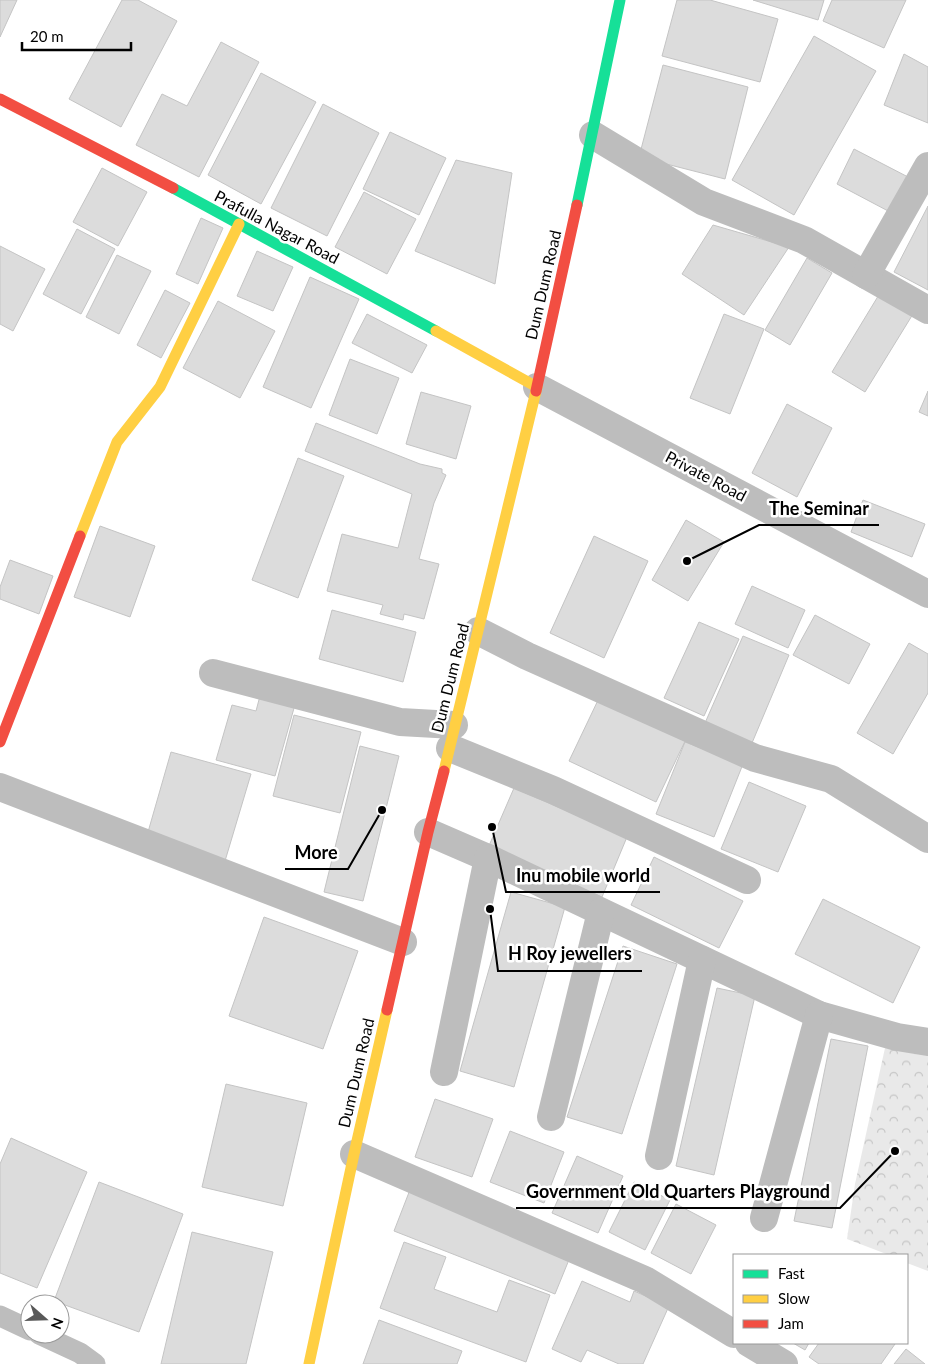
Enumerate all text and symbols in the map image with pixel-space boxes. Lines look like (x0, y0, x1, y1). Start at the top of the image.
scale bar (22, 20, 131, 52)
text: 20 m (30, 27, 64, 45)
street label: Prafulla Nagar Road (212, 186, 343, 267)
street label: Dum Dum Road (521, 228, 564, 342)
street label: Private Road (663, 446, 750, 505)
callout: The Seminar (759, 492, 879, 525)
text: The Seminar (769, 497, 869, 519)
street label: Dum Dum Road (427, 621, 472, 734)
callout: More (285, 836, 348, 869)
text: More (294, 841, 338, 863)
callout: Inu mobile world (506, 859, 660, 892)
text: Inu mobile world (516, 864, 650, 886)
callout: H Roy jewellers (498, 938, 642, 971)
text: H Roy jewellers (508, 942, 632, 964)
street label: Dum Dum Road (334, 1016, 377, 1130)
callout: Government Old Quarters Playground (516, 1175, 840, 1208)
text: Government Old Quarters Playground (526, 1180, 830, 1202)
legend (733, 1254, 908, 1344)
text: Fast (778, 1264, 805, 1282)
text: Slow (778, 1289, 810, 1307)
north arrow (20, 1294, 70, 1344)
text: Jam (778, 1314, 804, 1332)
text: N (48, 1316, 68, 1332)

